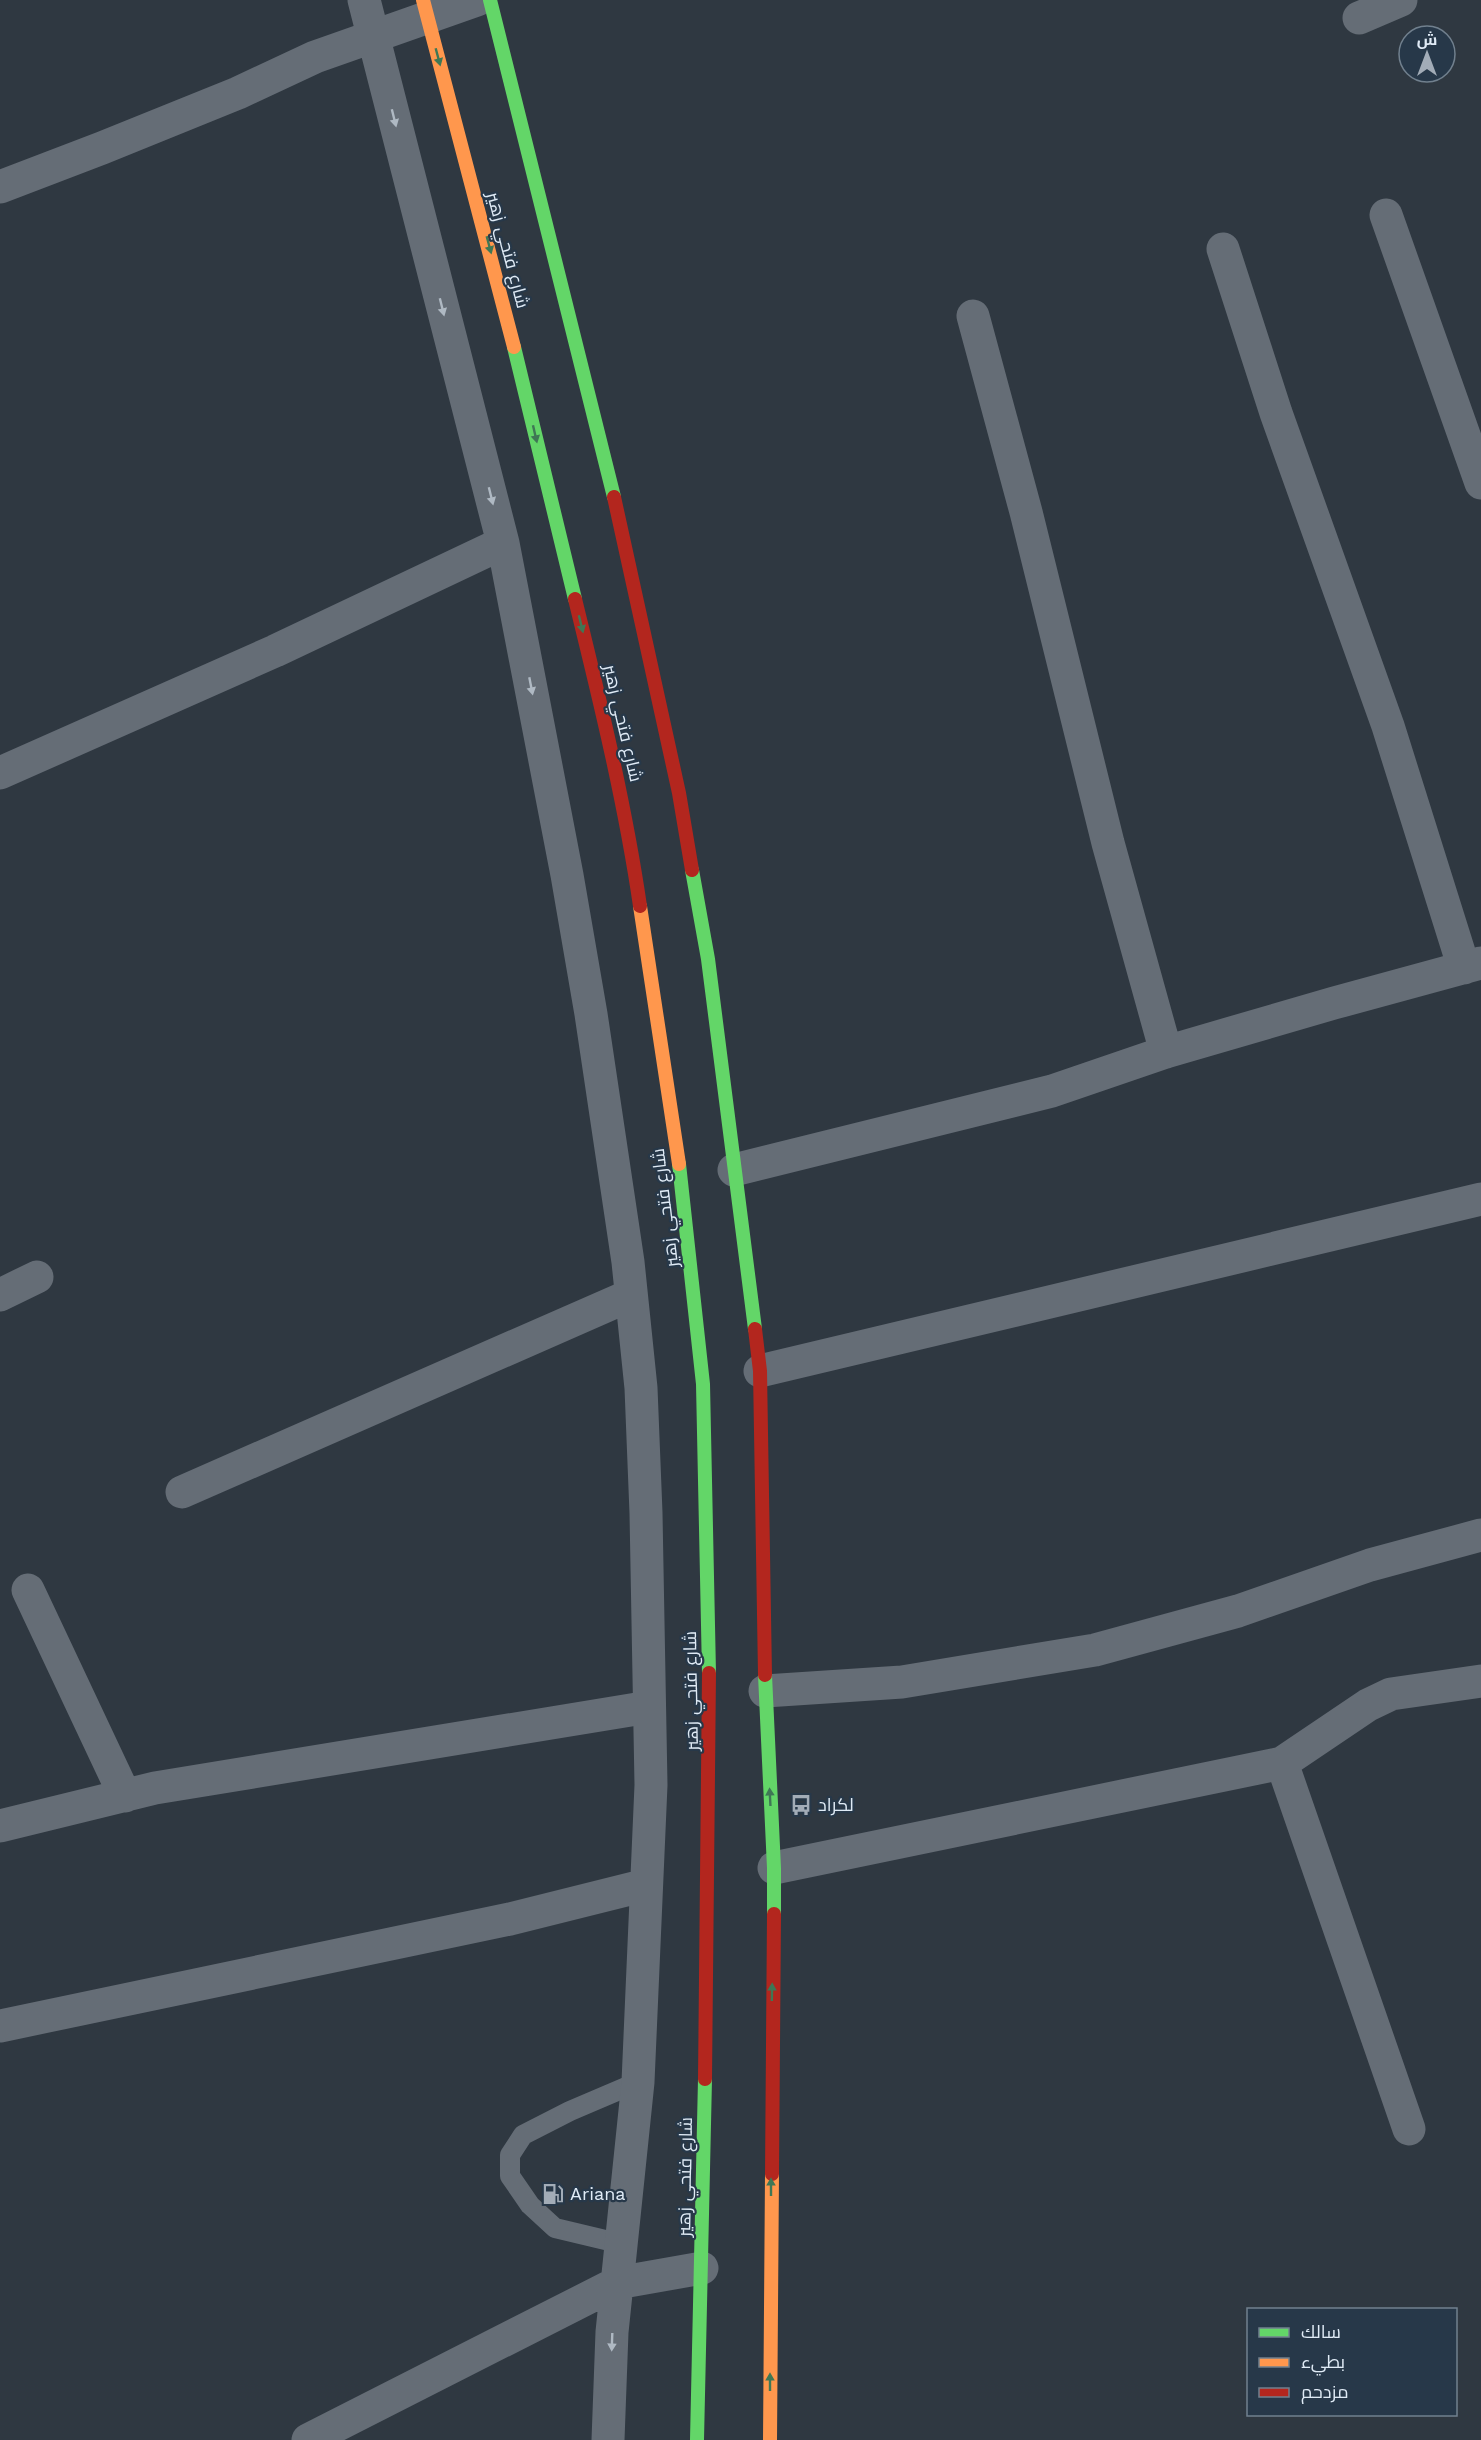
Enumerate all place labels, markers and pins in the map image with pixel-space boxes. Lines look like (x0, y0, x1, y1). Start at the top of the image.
bus stop icon: لكراد (789, 1793, 813, 1817)
place label: لكراد (818, 1794, 854, 1816)
fuel station icon: Ariana (541, 2182, 565, 2206)
place label: Ariana (570, 2183, 626, 2204)

